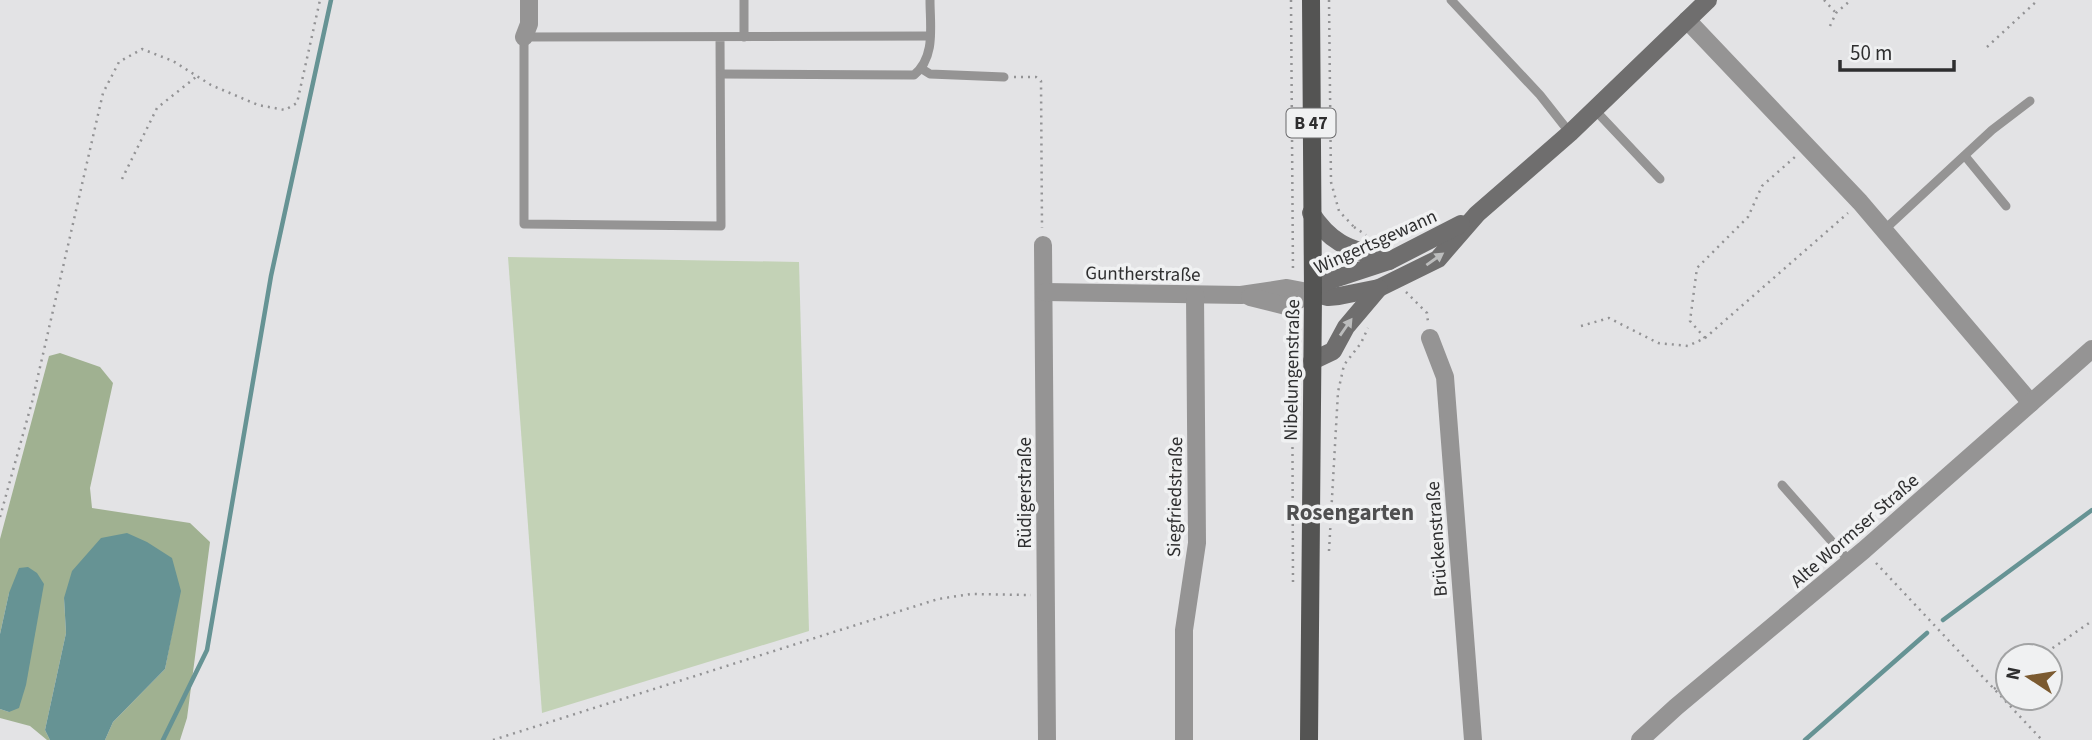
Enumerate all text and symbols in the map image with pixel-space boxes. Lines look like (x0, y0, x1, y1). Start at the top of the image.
scale bar (1840, 28, 1954, 72)
text: 50 m (1850, 38, 1892, 68)
road number: B 47 (1286, 109, 1336, 138)
street label: Wingertsgewann (1310, 203, 1441, 282)
one-way arrow (1425, 252, 1444, 266)
street label: Guntherstraße (1085, 260, 1201, 289)
street label: Nibelungenstraße (1278, 299, 1307, 441)
one-way arrow (1339, 318, 1353, 336)
street label: Rüdigerstraße (1012, 437, 1039, 549)
street label: Siegfriedstraße (1161, 437, 1190, 558)
street label: Alte Wormser Straße (1785, 468, 1925, 594)
street label: Brückenstraße (1420, 480, 1455, 598)
district label: Rosengarten (1286, 496, 1414, 529)
north arrow (1994, 642, 2064, 712)
text: N (1999, 665, 2028, 683)

